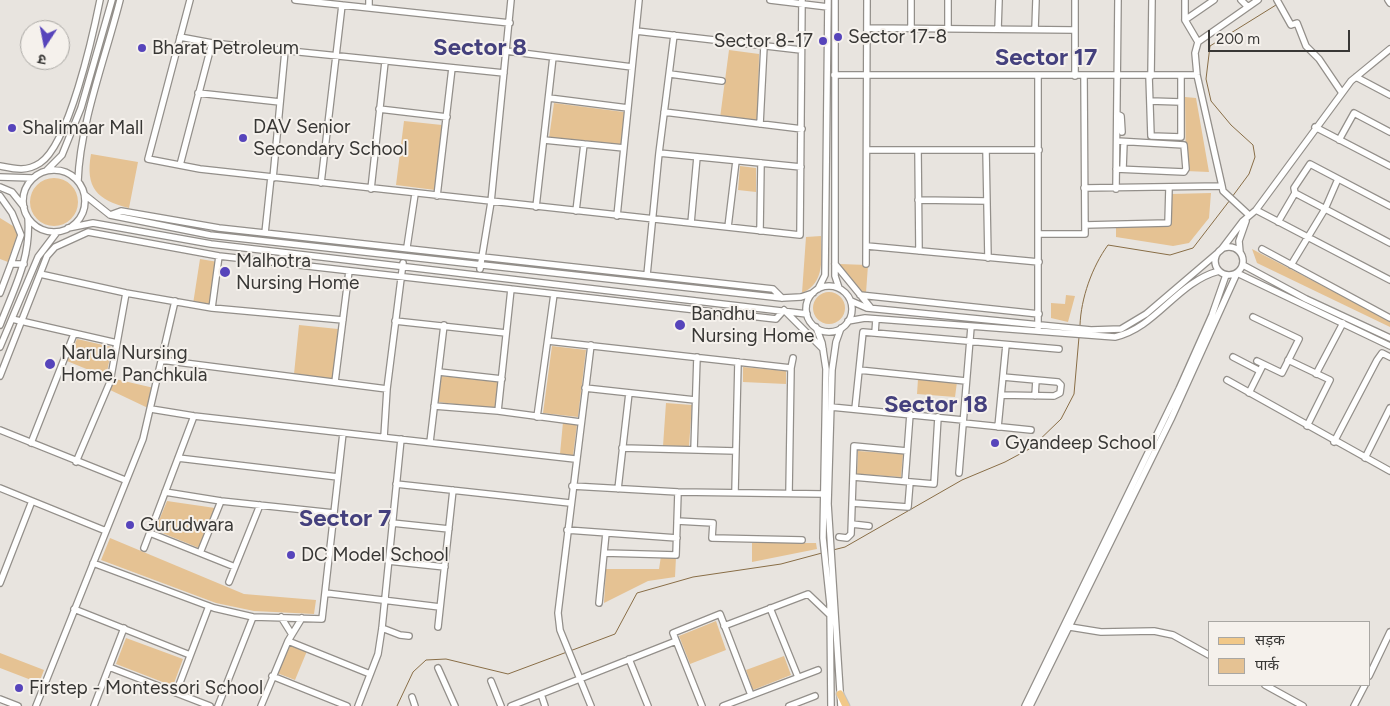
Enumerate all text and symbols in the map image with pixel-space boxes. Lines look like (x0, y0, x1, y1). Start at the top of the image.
north arrow (20, 20, 70, 70)
scale bar (1210, 20, 1352, 52)
place label: Sector 17-8 (848, 26, 947, 48)
place label: Sector 8-17 (714, 30, 813, 52)
text: 200 m (1216, 30, 1260, 48)
marker: Sector 17-8 (832, 31, 844, 43)
district label: Sector 8 (433, 34, 527, 62)
marker: Sector 8-17 (817, 35, 829, 47)
place label: Bharat Petroleum (152, 37, 299, 59)
marker: Bharat Petroleum (136, 42, 148, 54)
district label: Sector 17 (995, 44, 1097, 72)
text: उ (37, 50, 48, 68)
place label: DAV Senior Secondary School (253, 116, 408, 160)
place label: Shalimaar Mall (22, 117, 143, 139)
marker: Shalimaar Mall (6, 122, 18, 134)
marker: DAV Senior Secondary School (237, 132, 249, 144)
place label: Malhotra Nursing Home (236, 250, 359, 294)
marker: Malhotra Nursing Home (218, 265, 232, 279)
place label: Bandhu Nursing Home (691, 303, 814, 347)
marker: Bandhu Nursing Home (673, 318, 687, 332)
place label: Narula Nursing Home, Panchkula (61, 342, 207, 386)
marker: Narula Nursing Home, Panchkula (43, 357, 57, 371)
district label: Sector 18 (884, 391, 988, 419)
place label: Gyandeep School (1005, 432, 1156, 454)
marker: Gyandeep School (989, 437, 1001, 449)
district label: Sector 7 (299, 505, 391, 533)
place label: Gurudwara (140, 514, 234, 536)
marker: Gurudwara (124, 519, 136, 531)
place label: DC Model School (301, 544, 449, 566)
marker: DC Model School (285, 549, 297, 561)
legend (1208, 621, 1370, 686)
text: सड़क (1255, 631, 1285, 649)
text: पार्क (1255, 656, 1279, 674)
place label: Firstep - Montessori School (29, 677, 263, 699)
marker: Firstep - Montessori School (13, 682, 25, 694)

